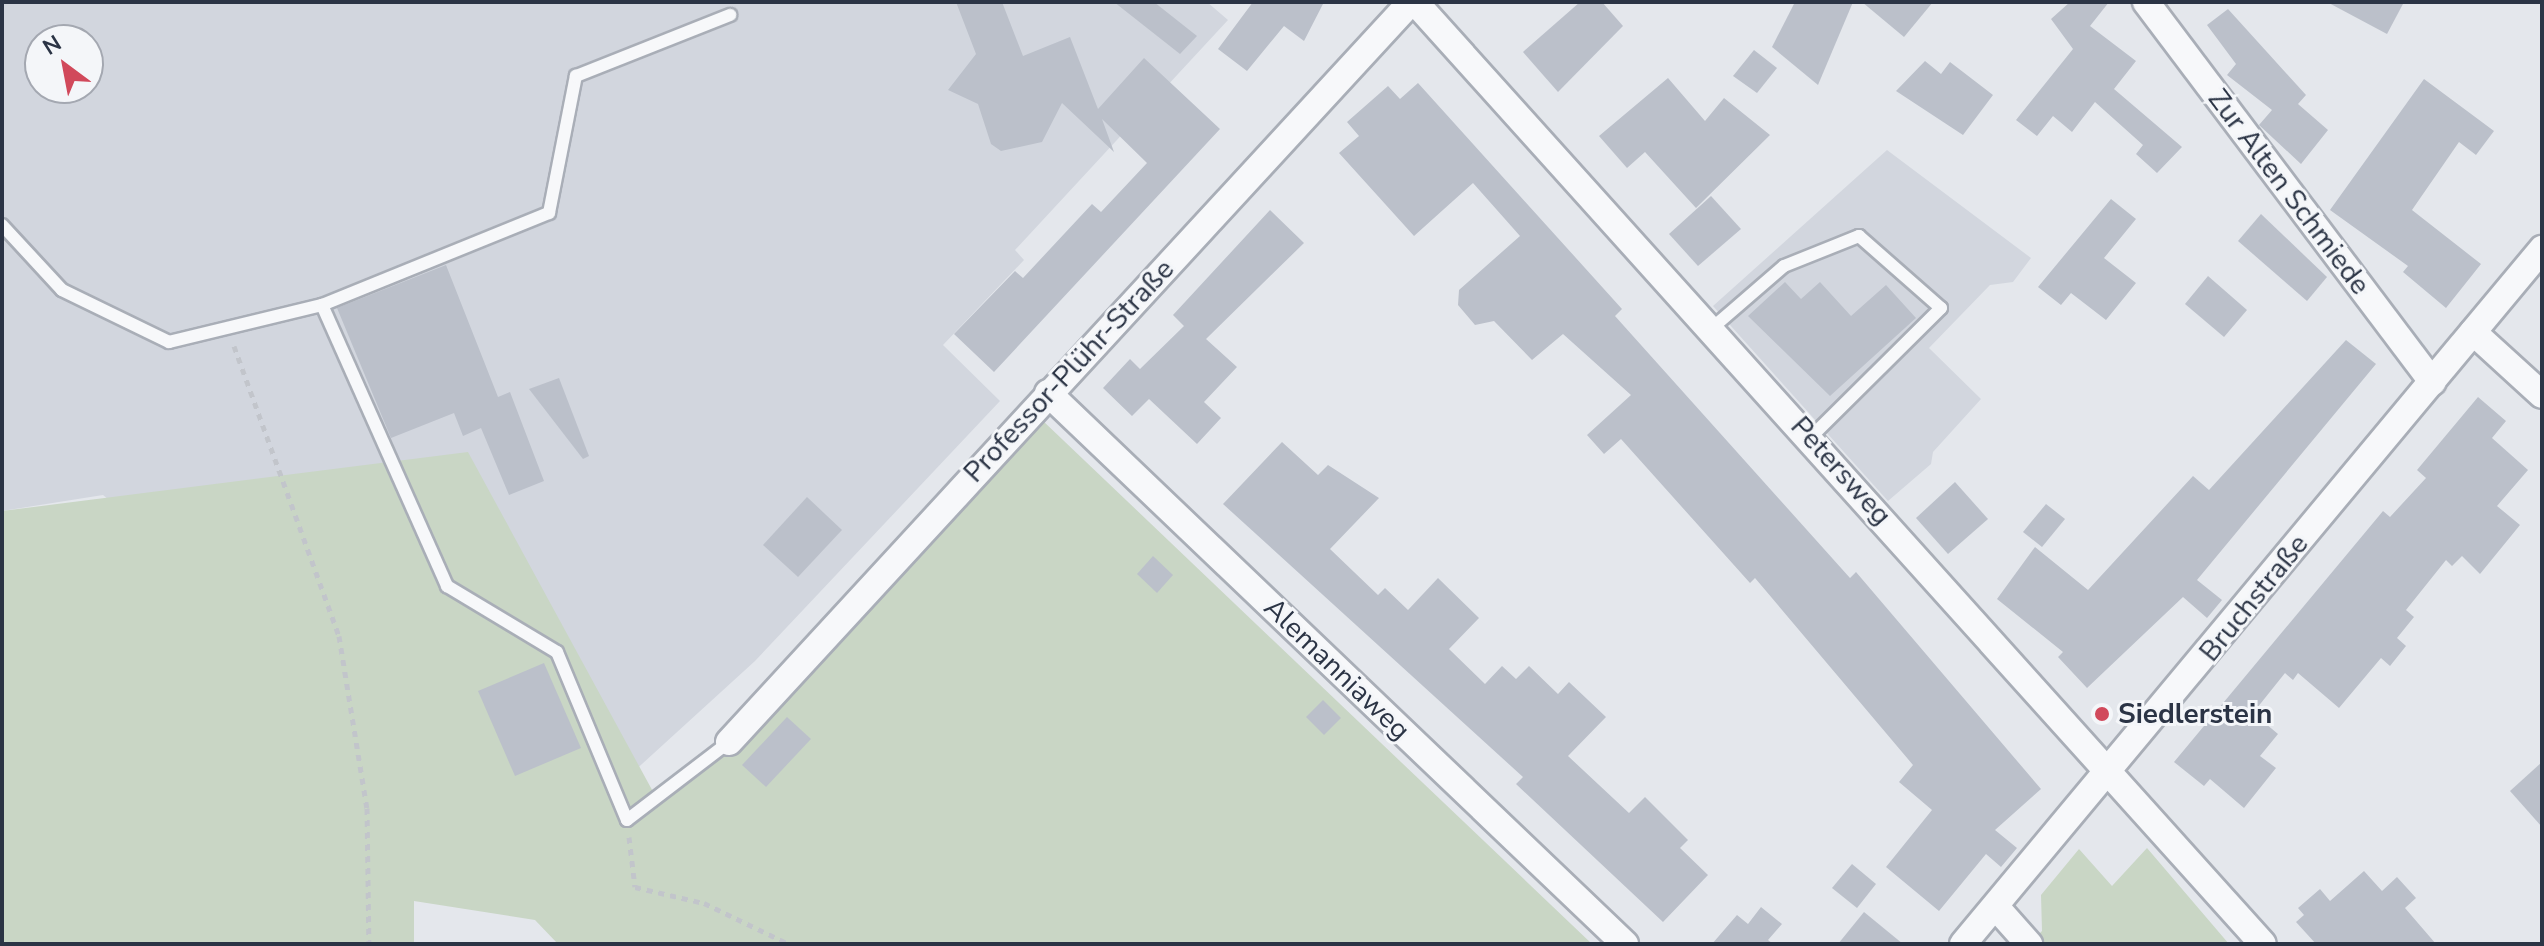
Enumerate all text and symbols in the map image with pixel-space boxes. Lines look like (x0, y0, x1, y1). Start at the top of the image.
north arrow (24, 24, 104, 104)
text: N (37, 28, 67, 62)
street label: Zur Alten Schmiede (2201, 83, 2377, 301)
street label: Professor-Plühr-Straße (957, 253, 1181, 489)
street label: Petersweg (1784, 410, 1898, 532)
street label: Bruchstraße (2193, 528, 2315, 668)
street label: Alemanniaweg (1257, 591, 1417, 747)
place label: Siedlerstein (2118, 697, 2272, 731)
marker: Siedlerstein (2093, 705, 2111, 723)

